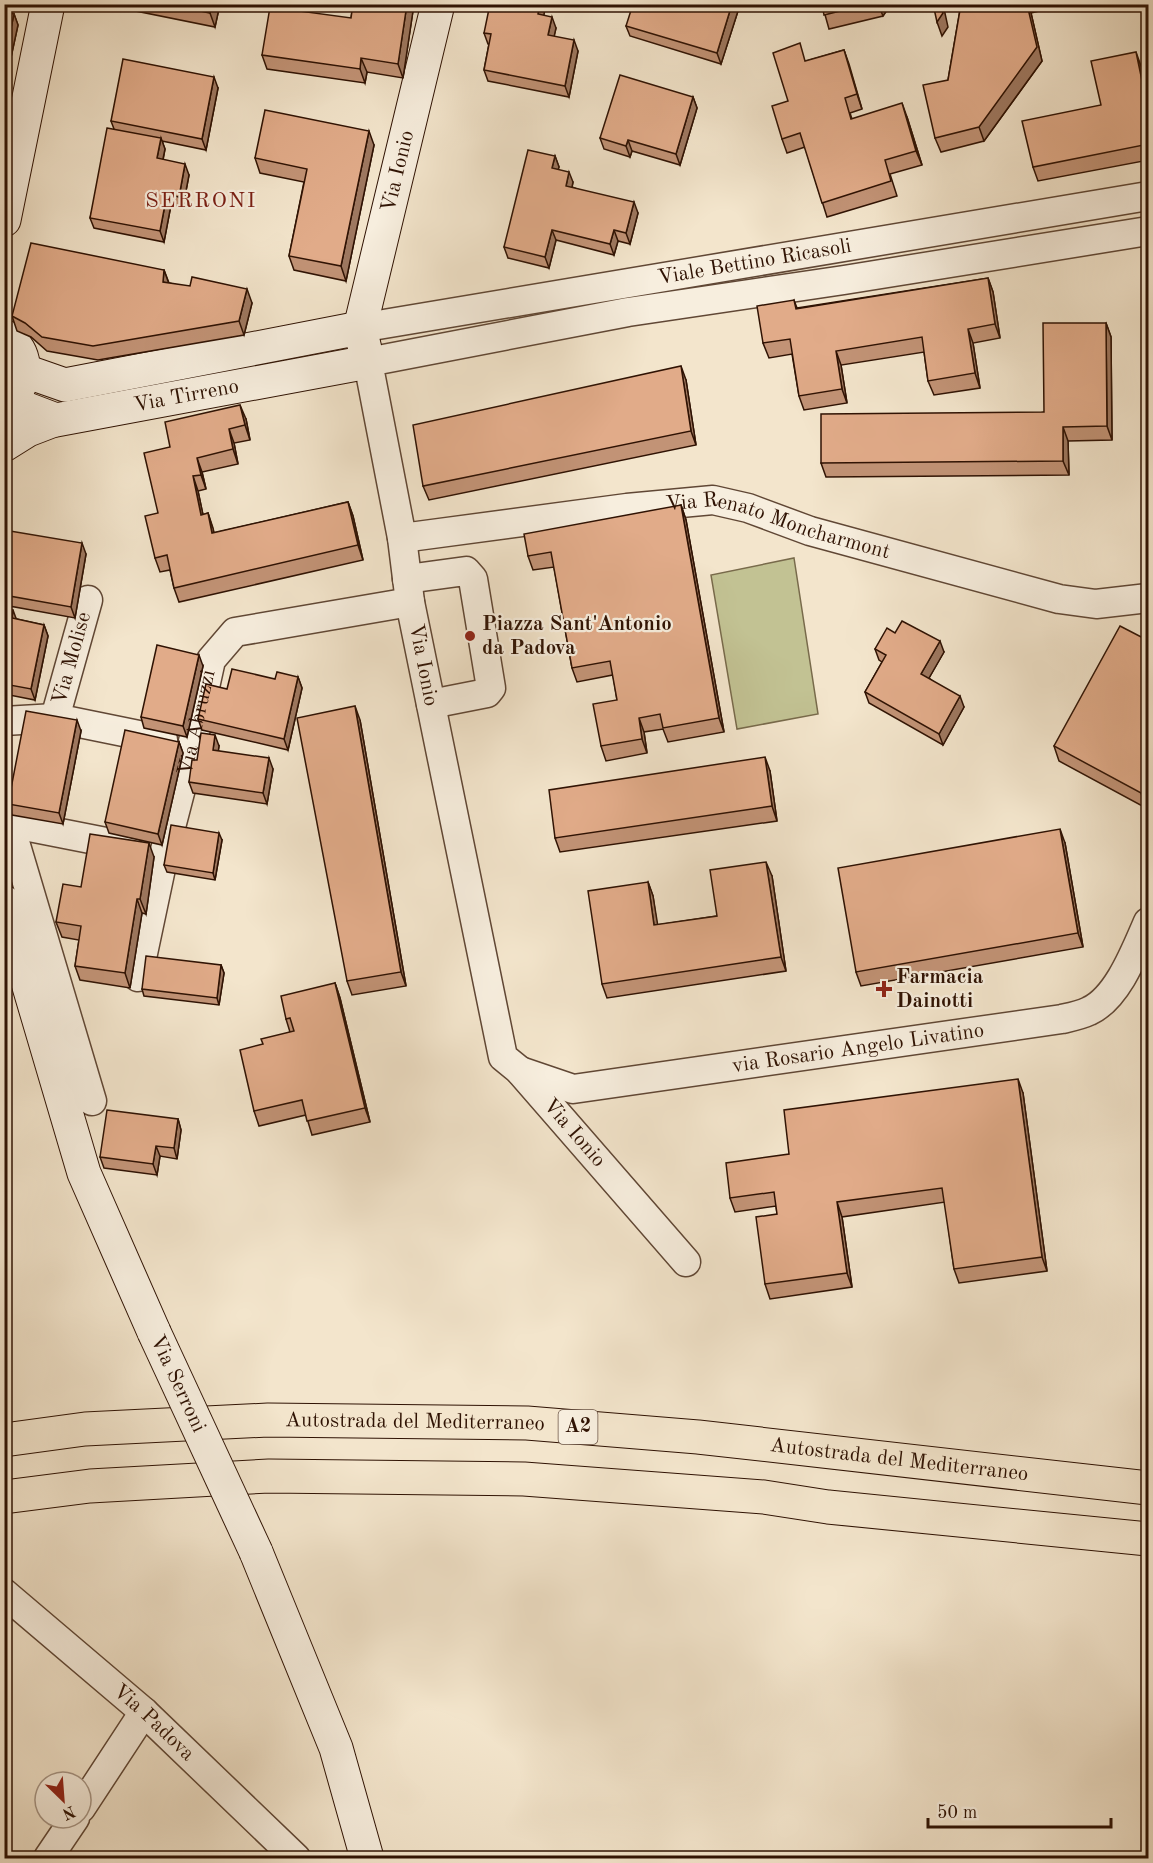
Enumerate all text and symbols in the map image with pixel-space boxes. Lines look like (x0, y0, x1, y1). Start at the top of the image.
street label: Via Ionio (378, 128, 418, 214)
district label: SERRONI (145, 190, 257, 212)
street label: Viale Bettino Ricasoli (656, 235, 853, 288)
street label: Via Tirreno (132, 376, 241, 416)
street label: Via Renato Moncharmont (665, 489, 893, 563)
street label: Via Molise (49, 610, 95, 707)
place label: Piazza Sant'Antonio da Padova (482, 614, 672, 659)
street label: Via Ionio (405, 622, 441, 708)
marker: Piazza Sant'Antonio da Padova (463, 629, 477, 643)
street label: Via Abruzzi (174, 668, 219, 778)
place label: Farmacia Dainotti (896, 967, 984, 1012)
marker: Farmacia Dainotti (877, 982, 891, 996)
street label: via Rosario Angelo Livatino (731, 1020, 986, 1077)
street label: Via Ionio (539, 1095, 609, 1171)
street label: Via Serroni (146, 1332, 210, 1436)
street label: Autostrada del Mediterraneo (285, 1410, 546, 1435)
road number: A2 (558, 1410, 598, 1444)
street label: Autostrada del Mediterraneo (769, 1435, 1030, 1485)
street label: Via Padova (109, 1680, 198, 1765)
north arrow (33, 1770, 93, 1830)
scale bar (928, 1791, 1111, 1829)
text: N (59, 1802, 77, 1822)
text: 50 m (937, 1804, 977, 1822)

